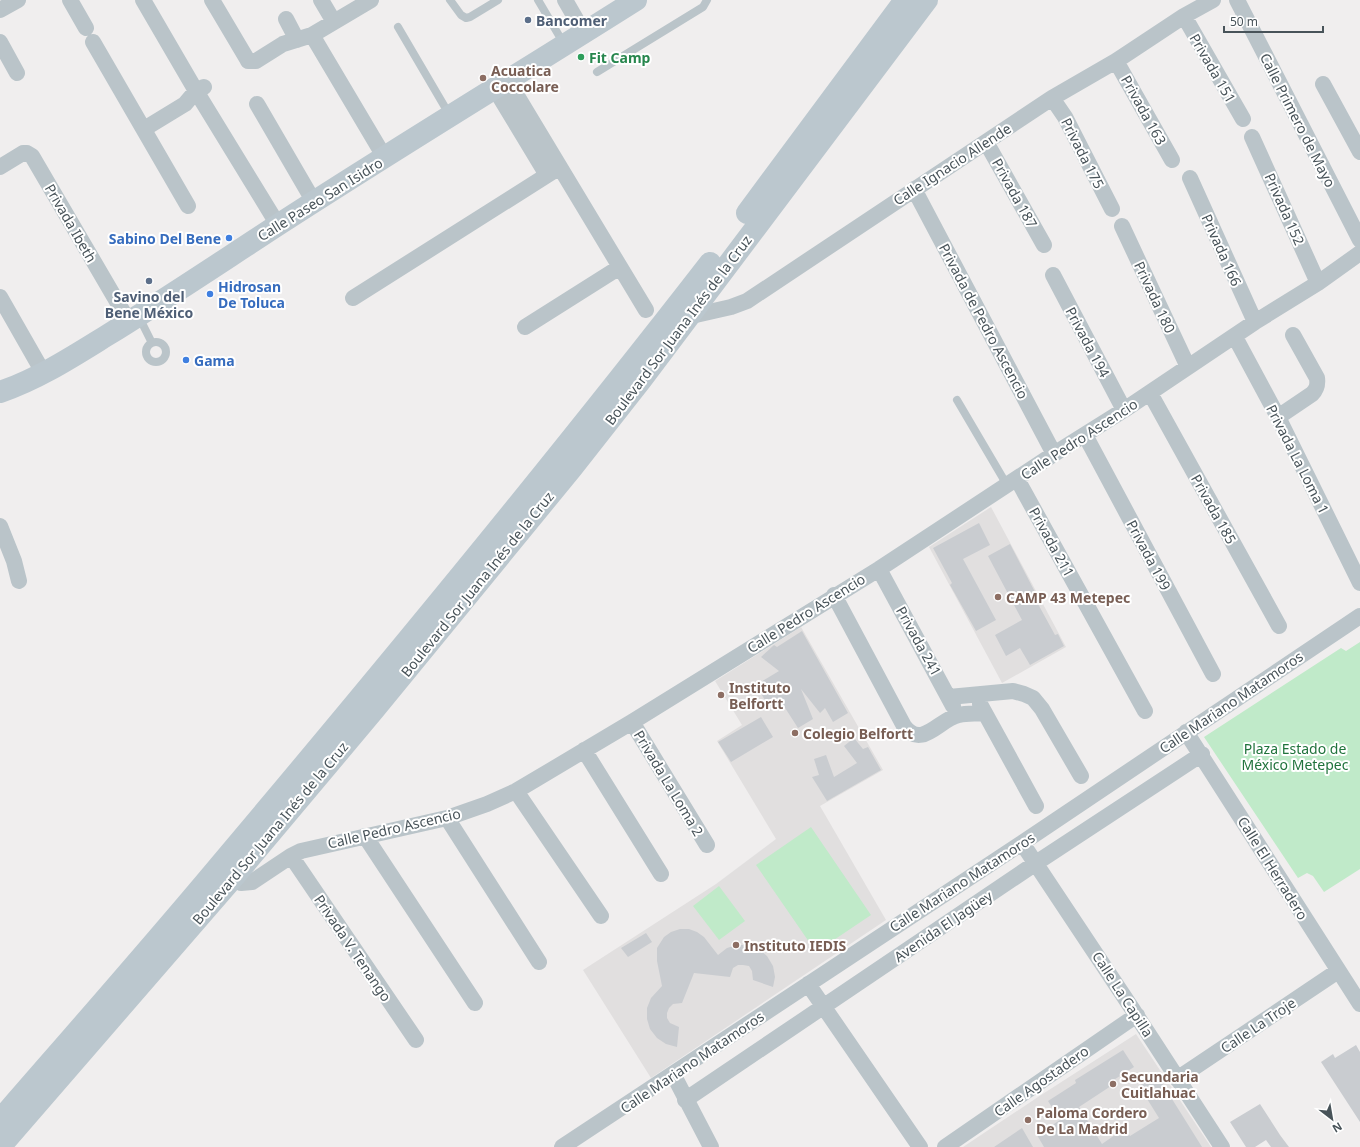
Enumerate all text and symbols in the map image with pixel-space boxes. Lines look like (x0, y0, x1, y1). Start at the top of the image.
scale bar (1224, 8, 1323, 34)
place label: Bancomer (536, 11, 608, 30)
text: 50 m (1230, 13, 1258, 30)
marker: Bancomer (523, 15, 533, 25)
street label: Privada 151 (1186, 30, 1240, 106)
place label: Fit Camp (589, 48, 651, 67)
street label: Calle Primero de Mayo (1256, 50, 1340, 190)
marker: Fit Camp (576, 52, 586, 62)
place label: Acuatica Coccolare (491, 61, 559, 96)
street label: Privada 163 (1117, 72, 1171, 148)
marker: Acuatica Coccolare (478, 73, 488, 83)
street label: Privada 175 (1057, 114, 1109, 192)
street label: Calle Ignacio Allende (889, 119, 1015, 209)
street label: Calle Paseo San Isidro (254, 153, 386, 245)
street label: Privada 187 (988, 155, 1042, 231)
street label: Privada 152 (1261, 170, 1309, 248)
street label: Privada Ibeth (41, 180, 101, 266)
street label: Privada 166 (1198, 211, 1246, 289)
place label: Sabino Del Bene (109, 229, 221, 248)
street label: Boulevard Sor Juana Inés de la Cruz (600, 231, 756, 429)
marker: Sabino Del Bene (224, 233, 234, 243)
street label: Privada de Pedro Ascencio (935, 240, 1033, 402)
street label: Privada 180 (1130, 258, 1180, 336)
marker: Savino del Bene México (144, 276, 154, 286)
place label: Hidrosan De Toluca (218, 277, 285, 312)
place label: Savino del Bene México (105, 287, 193, 322)
marker: Hidrosan De Toluca (205, 289, 215, 299)
street label: Privada 194 (1062, 304, 1114, 380)
place label: Gama (194, 351, 235, 370)
marker: Gama (181, 355, 191, 365)
street label: Calle Pedro Ascencio (1017, 394, 1141, 484)
street label: Privada La Loma 1 (1262, 401, 1334, 517)
street label: Privada 185 (1187, 471, 1241, 547)
street label: Boulevard Sor Juana Inés de la Cruz (396, 487, 558, 681)
street label: Privada 211 (1025, 504, 1079, 580)
street label: Privada 199 (1123, 517, 1175, 593)
street label: Calle Pedro Ascencio (743, 569, 869, 657)
place label: CAMP 43 Metepec (1006, 588, 1130, 607)
marker: CAMP 43 Metepec (993, 592, 1003, 602)
street label: Privada 241 (892, 603, 946, 679)
street label: Calle Mariano Matamoros (1155, 647, 1307, 757)
place label: Instituto Belfortt (729, 678, 791, 713)
marker: Instituto Belfortt (716, 690, 726, 700)
place label: Colegio Belfortt (803, 724, 913, 743)
street label: Privada La Loma 2 (630, 727, 708, 839)
marker: Colegio Belfortt (790, 728, 800, 738)
street label: Boulevard Sor Juana Inés de la Cruz (188, 737, 352, 928)
park label: Plaza Estado de México Metepec (1242, 739, 1349, 774)
street label: Calle Pedro Ascencio (326, 803, 462, 853)
street label: Calle El Herradero (1234, 813, 1312, 923)
street label: Calle Mariano Matamoros (886, 828, 1039, 936)
street label: Avenida El Jagüey (890, 885, 997, 966)
street label: Privada V. Tenango (310, 891, 396, 1005)
place label: Instituto IEDIS (744, 936, 846, 955)
marker: Instituto IEDIS (731, 940, 741, 950)
street label: Calle La Capilla (1088, 948, 1158, 1040)
street label: Calle La Troje (1217, 993, 1299, 1057)
street label: Calle Mariano Matamoros (616, 1007, 768, 1117)
street label: Calle Agostadero (990, 1041, 1092, 1121)
place label: Secundaria Cuitlahuac (1121, 1067, 1199, 1102)
marker: Secundaria Cuitlahuac (1108, 1079, 1118, 1089)
north arrow (1312, 1099, 1352, 1139)
place label: Paloma Cordero De La Madrid (1036, 1103, 1148, 1138)
marker: Paloma Cordero De La Madrid (1023, 1115, 1033, 1125)
text: N (1330, 1119, 1345, 1137)

